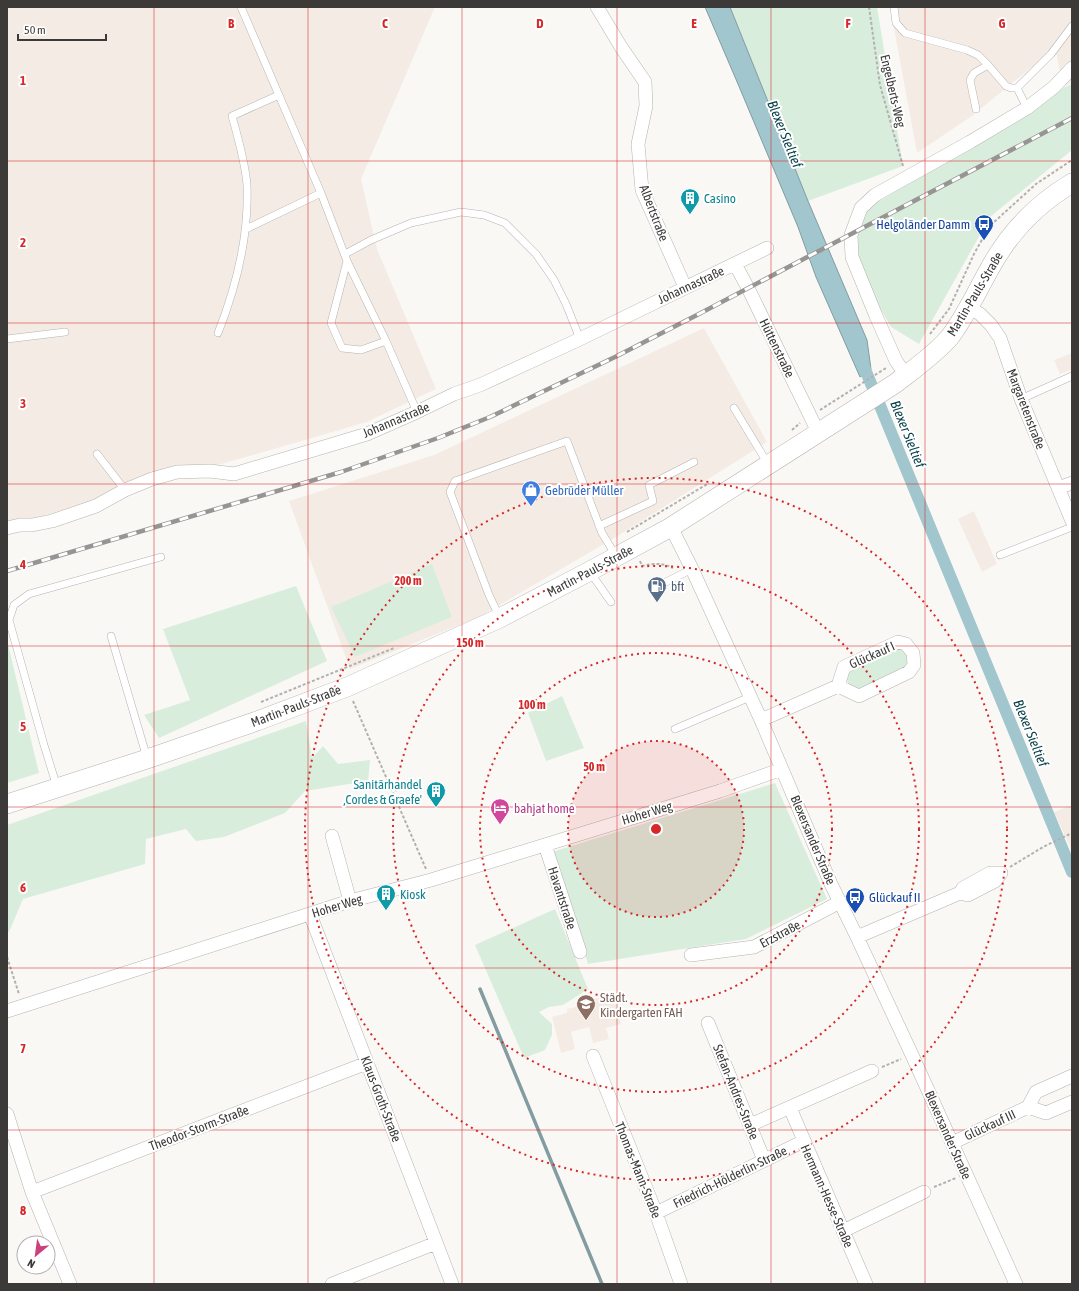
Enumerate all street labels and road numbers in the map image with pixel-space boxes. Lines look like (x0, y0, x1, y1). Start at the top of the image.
street label: Engelberts-Weg (877, 53, 909, 129)
street label: Albertstraße (636, 183, 672, 243)
street label: Martin-Pauls-Straße (944, 249, 1006, 339)
street label: Johannastraße (656, 263, 727, 307)
street label: Hüttenstraße (756, 316, 798, 380)
street label: Margaretenstraße (1004, 367, 1048, 451)
street label: Johannastraße (360, 399, 432, 441)
street label: Martin-Pauls-Straße (544, 542, 636, 600)
street label: Glückauf I (847, 638, 897, 672)
street label: Martin-Pauls-Straße (249, 682, 343, 730)
street label: Blexersander Straße (787, 793, 839, 887)
street label: Hoher Weg (620, 798, 674, 828)
street label: Havantstraße (545, 865, 579, 931)
street label: Hoher Weg (310, 891, 364, 921)
street label: Erzstraße (757, 917, 803, 951)
street label: Stefan-Andres-Straße (710, 1042, 762, 1142)
street label: Klaus-Groth-Straße (358, 1054, 404, 1144)
street label: Blexersander Straße (922, 1088, 974, 1182)
street label: Theodor-Storm-Straße (147, 1102, 251, 1154)
street label: Glückauf III (962, 1107, 1018, 1143)
street label: Thomas-Mann-Straße (612, 1120, 664, 1220)
street label: Hermann-Hesse-Straße (798, 1142, 856, 1250)
street label: Friedrich-Hölderlin-Straße (671, 1143, 789, 1211)

